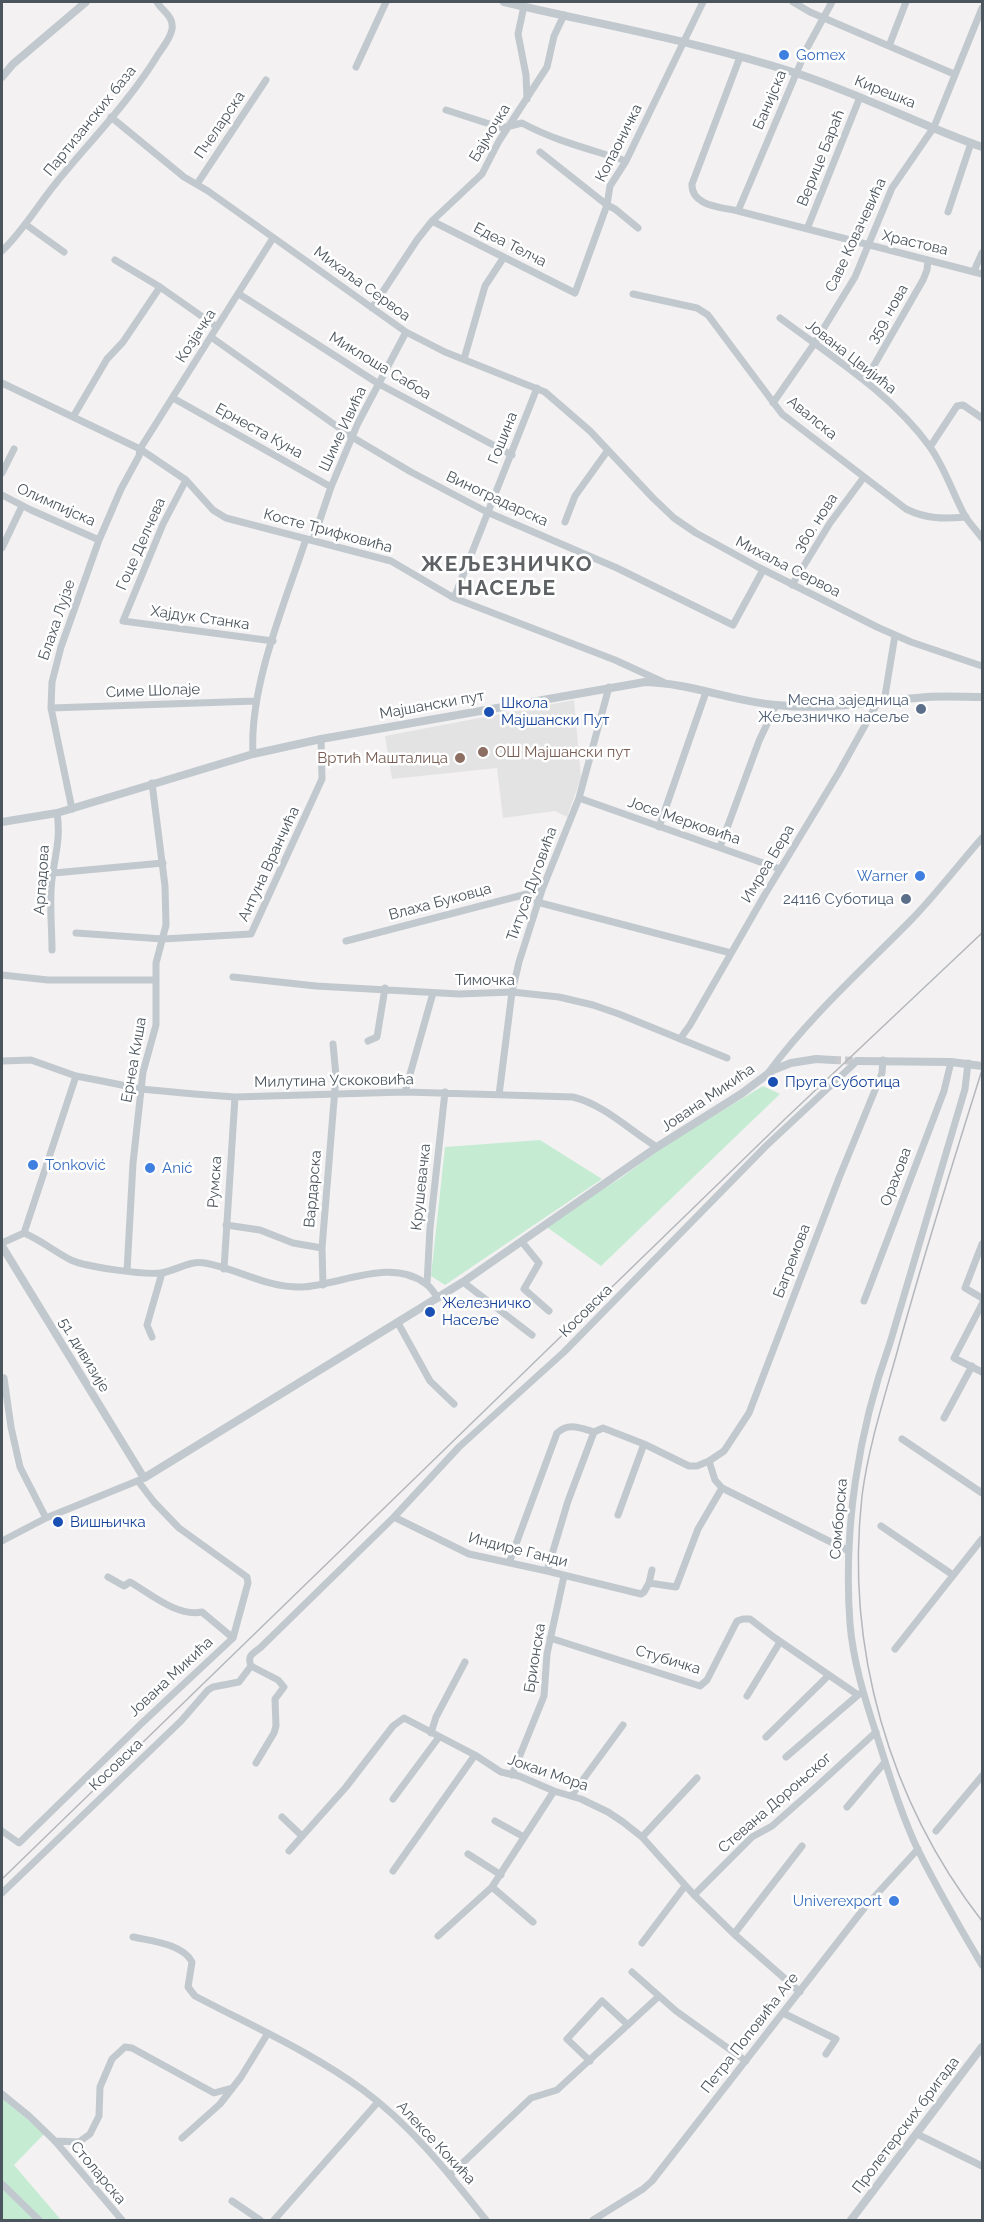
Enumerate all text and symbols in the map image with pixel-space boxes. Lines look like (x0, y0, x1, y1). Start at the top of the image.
place label: Gomex (796, 46, 846, 64)
marker: Gomex (777, 48, 791, 62)
street label: Партизанских база (40, 62, 140, 180)
street label: Банијска (749, 67, 791, 133)
street label: Кирешка (852, 72, 918, 112)
street label: Пчеларска (191, 88, 249, 162)
street label: Бајмочка (466, 101, 514, 165)
street label: Копаоничка (592, 101, 646, 185)
street label: Верице Бараћ (793, 107, 849, 209)
street label: Саве Ковачевића (822, 175, 890, 295)
street label: Едеа Телча (471, 219, 549, 271)
street label: Храстова (880, 227, 950, 259)
street label: Михаља Сервоа (310, 243, 414, 325)
street label: 359. нова (864, 281, 912, 347)
street label: Козјачка (172, 306, 220, 366)
street label: Јована Цвијића (802, 316, 900, 398)
street label: Миклоша Сабоа (326, 328, 434, 404)
street label: Шиме Ивића (315, 384, 371, 474)
street label: Авалска (783, 392, 841, 444)
street label: Ернеста Куна (212, 400, 306, 462)
street label: Гошина (484, 409, 522, 467)
street label: Виноградарска (443, 468, 551, 530)
street label: Олимпијска (14, 480, 98, 530)
street label: 360. нова (790, 490, 842, 556)
street label: Гоце Делчева (113, 495, 169, 593)
street label: Косте Трифковића (262, 505, 394, 557)
street label: Михаља Сервоа (733, 533, 843, 601)
district label: ЖЕЉЕЗНИЧКО НАСЕЉЕ (421, 552, 593, 602)
street label: Блаха Лујзе (35, 577, 79, 663)
street label: Хајдук Станка (149, 602, 251, 634)
street label: Симе Шолаје (106, 680, 200, 702)
street label: Мајшански пут (378, 687, 486, 723)
place label: Месна заједница Жељезничко насеље (758, 691, 909, 726)
place label: Школа Мајшански Пут (501, 694, 609, 729)
marker: Месна заједница Жељезничко насеље (914, 702, 928, 716)
marker: Школа Мајшански Пут (482, 705, 496, 719)
place label: ОШ Мајшански пут (495, 743, 630, 761)
marker: ОШ Мајшански пут (476, 745, 490, 759)
place label: Вртић Машталица (317, 749, 448, 767)
marker: Вртић Машталица (453, 751, 467, 765)
street label: Јосе Мерковића (625, 793, 743, 849)
street label: Антуна Вранчића (234, 804, 304, 924)
street label: Имреа Бера (738, 822, 798, 906)
street label: Титуса Дуговића (503, 824, 561, 944)
street label: Арпадова (31, 844, 53, 916)
place label: Warner (857, 867, 908, 885)
marker: Warner (913, 869, 927, 883)
street label: Влаха Буковца (387, 880, 493, 924)
place label: 24116 Суботица (783, 890, 894, 908)
marker: 24116 Суботица (899, 892, 913, 906)
street label: Тимочка (455, 971, 515, 989)
street label: Ернеа Киша (118, 1016, 150, 1104)
street label: Јована Микића (658, 1060, 758, 1136)
street label: Милутина Ускоковића (254, 1071, 414, 1091)
place label: Пруга Суботица (785, 1073, 900, 1091)
marker: Пруга Суботица (766, 1075, 780, 1089)
street label: Крушевачка (407, 1143, 435, 1231)
street label: Орахова (877, 1145, 915, 1209)
street label: Вардарска (301, 1149, 325, 1229)
street label: Румска (204, 1155, 226, 1209)
place label: Tonković (45, 1156, 106, 1174)
marker: Tonković (26, 1158, 40, 1172)
place label: Anić (162, 1159, 192, 1177)
marker: Anić (143, 1161, 157, 1175)
street label: Багремова (770, 1221, 814, 1301)
street label: Косовска (556, 1281, 616, 1341)
place label: Железничко Насеље (442, 1294, 531, 1329)
marker: Железничко Насеље (423, 1305, 437, 1319)
street label: 51. дивизије (55, 1314, 113, 1396)
street label: Сомборска (826, 1478, 852, 1560)
place label: Вишњичка (70, 1513, 146, 1531)
marker: Вишњичка (51, 1515, 65, 1529)
street label: Индире Ганди (466, 1529, 570, 1571)
street label: Брионска (521, 1622, 549, 1694)
street label: Јована Микића (125, 1633, 217, 1721)
street label: Стубичка (633, 1642, 703, 1678)
street label: Косовска (86, 1735, 146, 1795)
street label: Стевана Дороњског (715, 1749, 835, 1857)
street label: Јокаи Мора (505, 1751, 591, 1795)
place label: Univerexport (793, 1892, 882, 1910)
marker: Univerexport (887, 1894, 901, 1908)
street label: Петра Поповића Аге (697, 1969, 803, 2097)
street label: Пролетерских бригада (849, 2053, 963, 2197)
street label: Алексе Кокића (393, 2098, 479, 2188)
street label: Столарска (67, 2138, 129, 2208)

